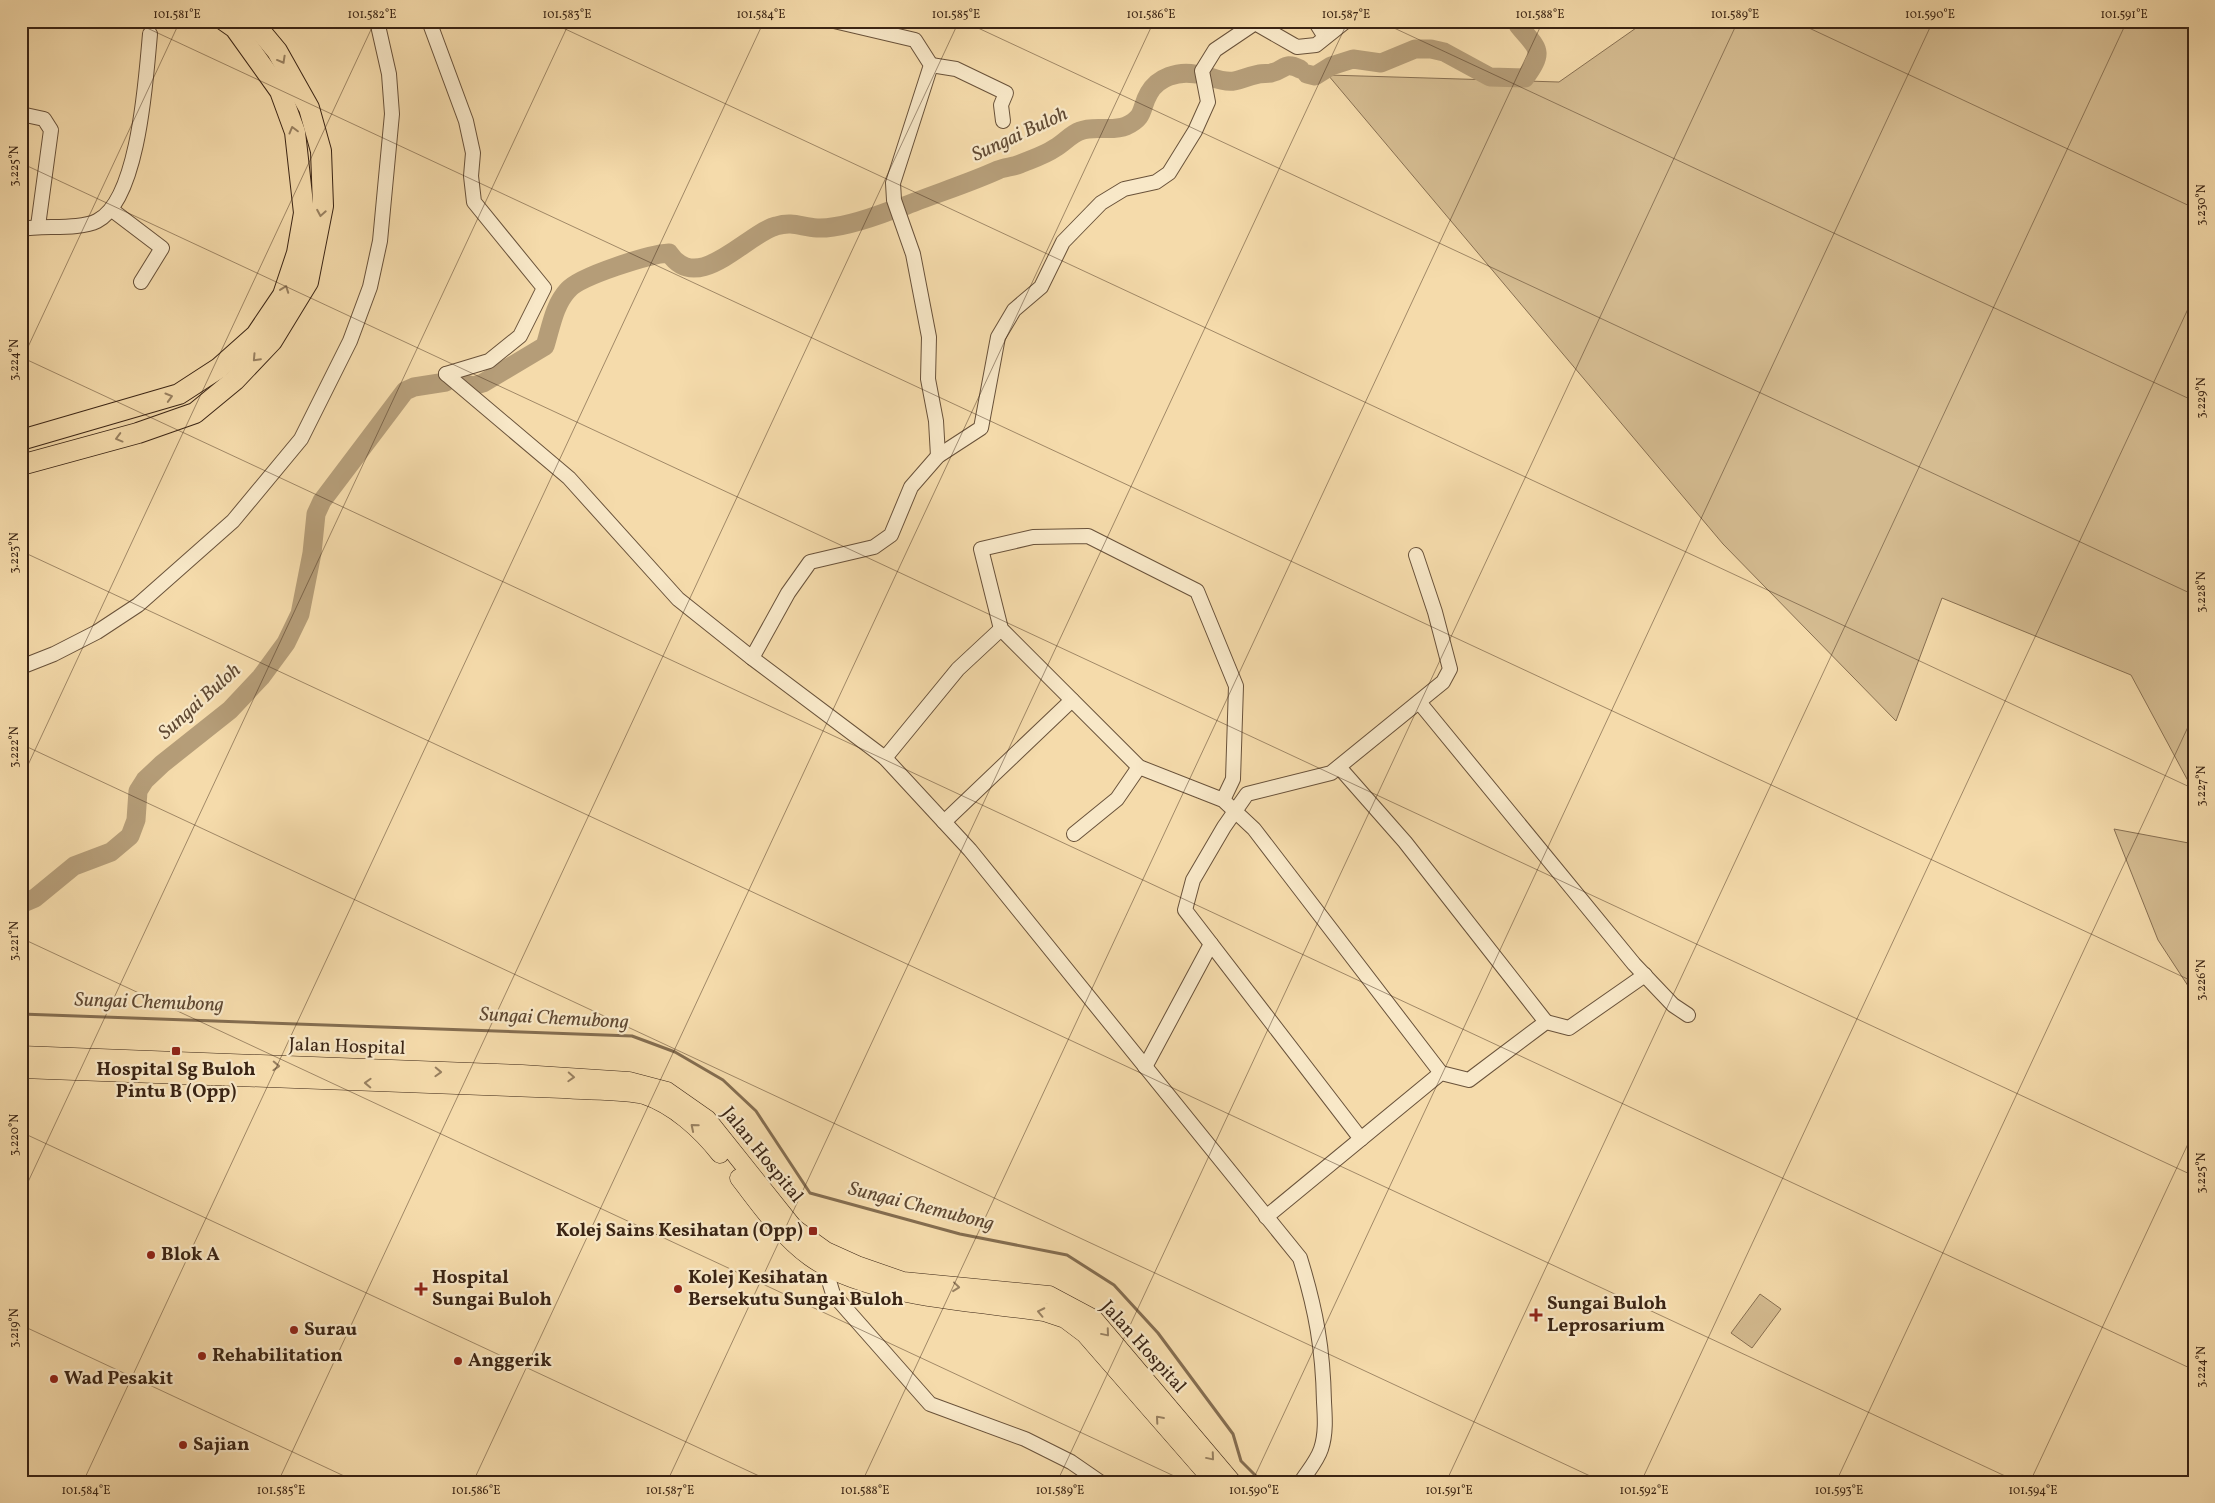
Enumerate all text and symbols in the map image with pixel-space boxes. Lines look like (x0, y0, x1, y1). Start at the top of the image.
text: 101.581°E (153, 7, 201, 23)
text: 101.582°E (348, 7, 396, 23)
text: 101.583°E (543, 7, 591, 23)
text: 101.584°E (736, 7, 786, 23)
text: 101.585°E (932, 7, 980, 23)
text: 101.586°E (1127, 7, 1175, 23)
text: 101.587°E (1322, 7, 1370, 23)
text: 101.588°E (1516, 7, 1564, 23)
text: 101.589°E (1711, 7, 1759, 23)
text: 101.590°E (1905, 7, 1955, 23)
text: 101.591°E (2100, 7, 2148, 23)
one-way arrow (276, 54, 286, 63)
water label: Sungai Buloh (967, 101, 1073, 169)
one-way arrow (289, 126, 299, 134)
text: 3.225°N (7, 145, 23, 187)
text: 3.230°N (2194, 184, 2210, 226)
one-way arrow (317, 209, 327, 218)
one-way arrow (279, 285, 289, 294)
text: 3.224°N (7, 339, 23, 381)
one-way arrow (253, 352, 262, 361)
text: 3.229°N (2194, 377, 2210, 419)
one-way arrow (164, 392, 173, 402)
one-way arrow (116, 433, 124, 443)
text: 3.223°N (7, 532, 23, 574)
text: 3.228°N (2194, 571, 2210, 613)
water label: Sungai Buloh (152, 657, 248, 747)
text: 3.222°N (7, 726, 23, 768)
text: 3.227°N (2194, 766, 2210, 806)
text: 3.221°N (7, 921, 23, 961)
text: 3.226°N (2194, 959, 2210, 1001)
water label: Sungai Chemubong (74, 986, 224, 1020)
water label: Sungai Chemubong (479, 1001, 629, 1037)
street label: Jalan Hospital (288, 1032, 406, 1062)
marker: Hospital Sg Buloh Pintu B (Opp) (170, 1045, 182, 1057)
place label: Hospital Sg Buloh Pintu B (Opp) (96, 1057, 256, 1105)
one-way arrow (272, 1060, 280, 1071)
one-way arrow (434, 1067, 442, 1077)
one-way arrow (567, 1072, 575, 1083)
one-way arrow (364, 1078, 372, 1089)
street label: Jalan Hospital (715, 1101, 809, 1209)
text: 3.220°N (7, 1114, 23, 1156)
one-way arrow (691, 1124, 700, 1133)
text: 3.225°N (2194, 1152, 2210, 1194)
water label: Sungai Chemubong (845, 1175, 997, 1239)
place label: Kolej Sains Kesihatan (Opp) (556, 1218, 803, 1244)
marker: Kolej Sains Kesihatan (Opp) (807, 1225, 819, 1237)
place label: Blok A (161, 1242, 220, 1268)
marker: Blok A (145, 1249, 157, 1261)
place label: Hospital Sungai Buloh (432, 1265, 552, 1313)
place label: Kolej Kesihatan Bersekutu Sungai Buloh (688, 1265, 904, 1313)
one-way arrow (952, 1281, 960, 1292)
marker: Hospital Sungai Buloh (414, 1282, 428, 1296)
marker: Kolej Kesihatan Bersekutu Sungai Buloh (672, 1283, 684, 1295)
place label: Sungai Buloh Leprosarium (1547, 1291, 1667, 1339)
street label: Jalan Hospital (1094, 1295, 1192, 1399)
one-way arrow (1036, 1307, 1045, 1318)
text: 3.219°N (7, 1308, 23, 1348)
marker: Sungai Buloh Leprosarium (1529, 1308, 1543, 1322)
place label: Surau (304, 1317, 357, 1343)
marker: Surau (288, 1324, 300, 1336)
one-way arrow (1100, 1327, 1109, 1336)
place label: Rehabilitation (212, 1343, 343, 1369)
text: 3.224°N (2194, 1346, 2210, 1388)
place label: Anggerik (468, 1348, 552, 1374)
marker: Rehabilitation (196, 1350, 208, 1362)
marker: Anggerik (452, 1355, 464, 1367)
place label: Wad Pesakit (64, 1366, 173, 1392)
marker: Wad Pesakit (48, 1373, 60, 1385)
one-way arrow (1156, 1415, 1165, 1424)
place label: Sajian (193, 1432, 249, 1458)
marker: Sajian (177, 1439, 189, 1451)
one-way arrow (1205, 1451, 1214, 1460)
text: 101.584°E (61, 1483, 111, 1499)
text: 101.585°E (257, 1483, 305, 1499)
text: 101.586°E (452, 1483, 500, 1499)
text: 101.587°E (646, 1483, 694, 1499)
text: 101.588°E (841, 1483, 889, 1499)
text: 101.589°E (1036, 1483, 1084, 1499)
text: 101.590°E (1229, 1483, 1279, 1499)
text: 101.591°E (1425, 1483, 1473, 1499)
text: 101.592°E (1620, 1483, 1668, 1499)
text: 101.593°E (1815, 1483, 1863, 1499)
text: 101.594°E (2008, 1483, 2058, 1499)

